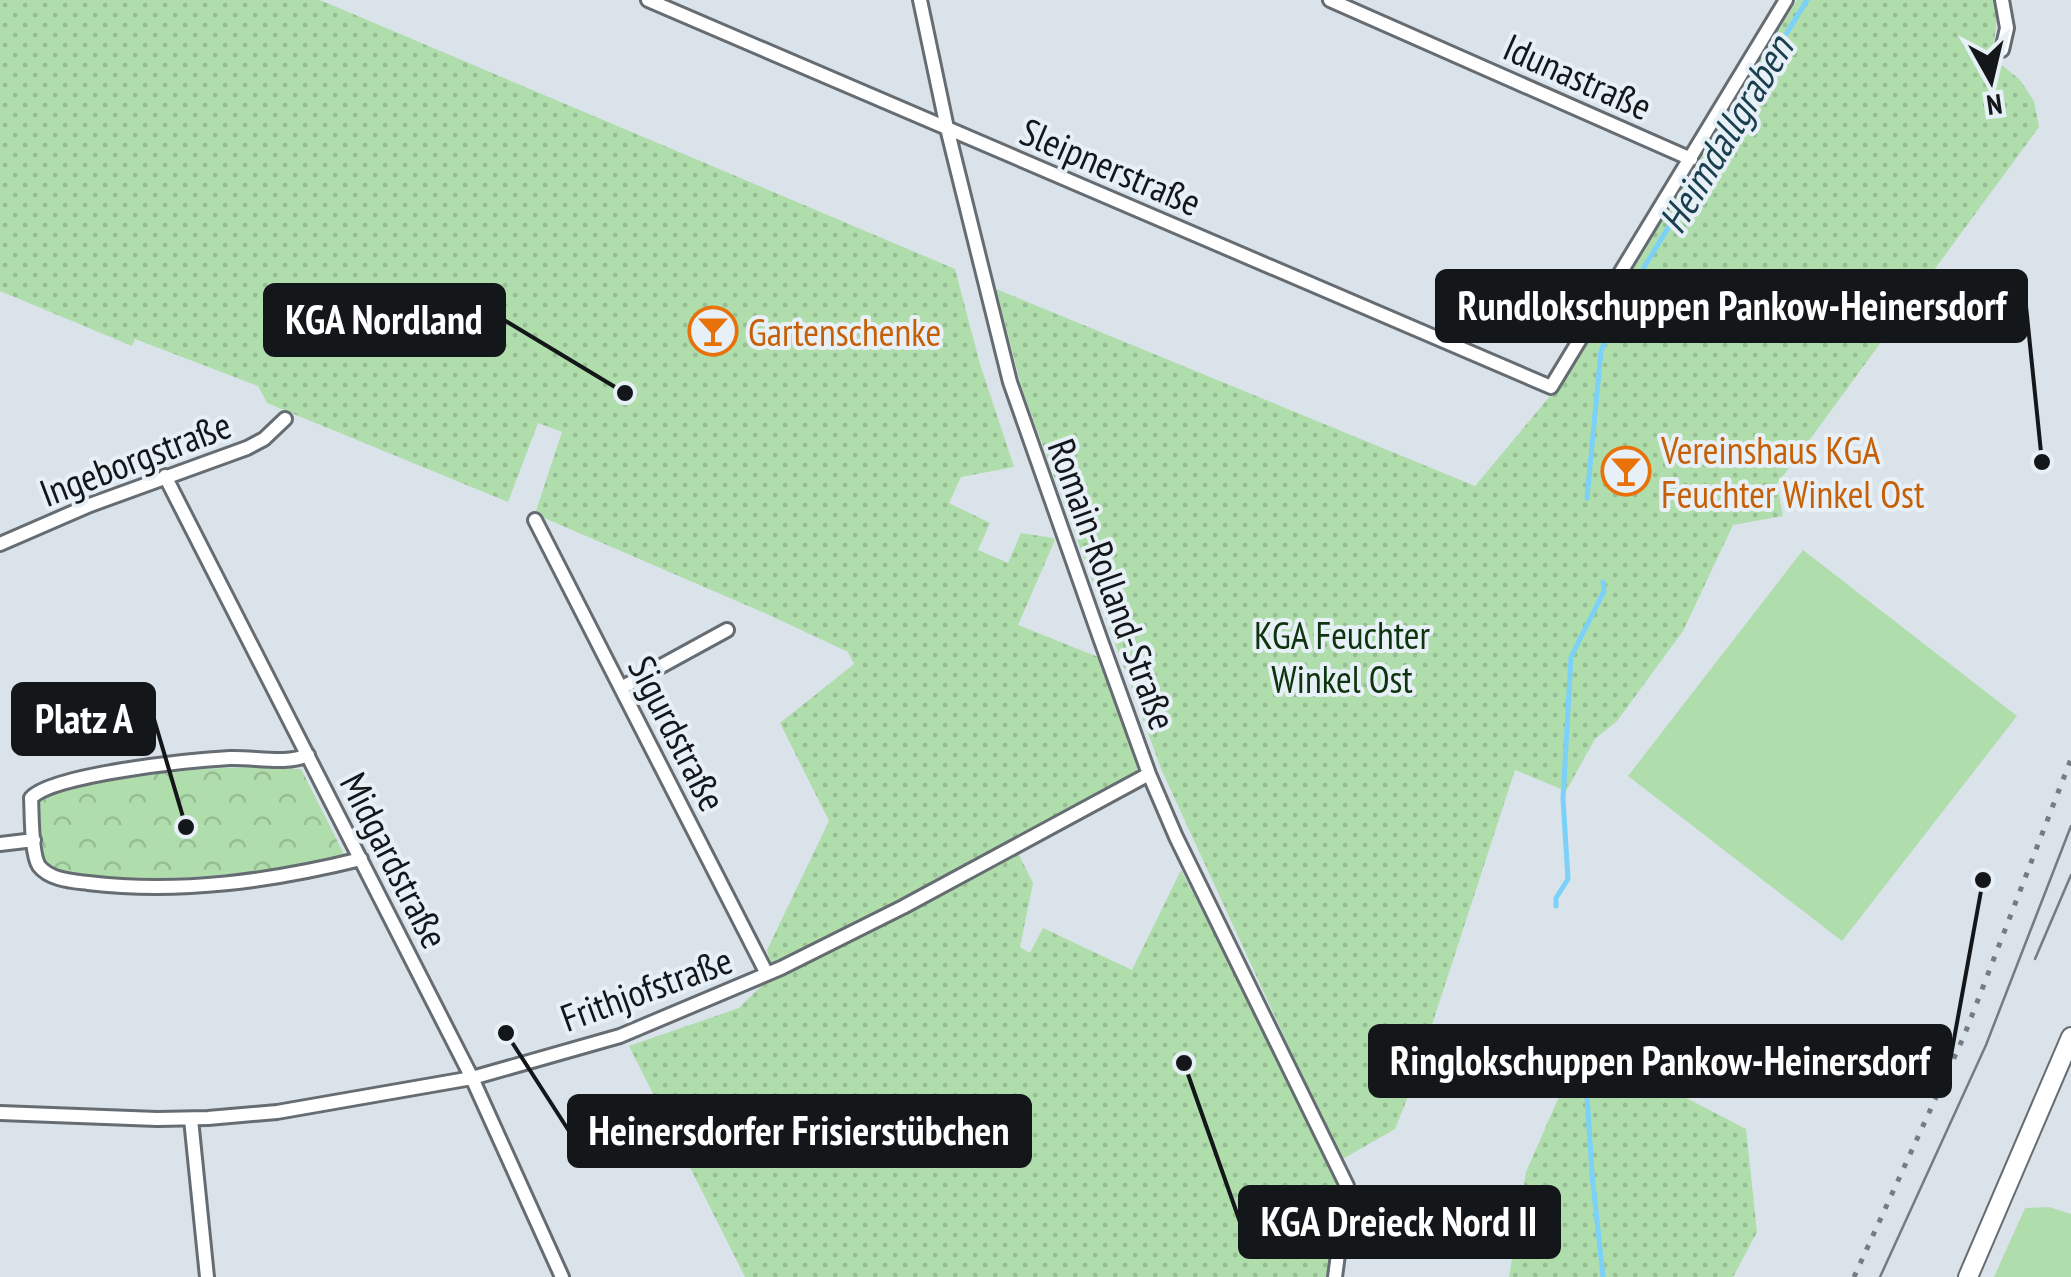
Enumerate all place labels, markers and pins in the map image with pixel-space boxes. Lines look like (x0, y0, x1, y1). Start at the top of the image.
callout: Rundlokschuppen Pankow-Heinersdorf (1437, 271, 2026, 341)
callout: KGA Nordland (265, 285, 504, 355)
bar icon: Gartenschenke (687, 305, 739, 357)
place label: Gartenschenke (748, 307, 941, 356)
place label: Vereinshaus KGA Feuchter Winkel Ost (1660, 425, 1925, 518)
bar icon: Vereinshaus KGA Feuchter Winkel Ost (1600, 445, 1652, 497)
callout: Platz A (13, 684, 154, 754)
callout: Ringlokschuppen Pankow-Heinersdorf (1370, 1026, 1950, 1096)
callout: Heinersdorfer Frisierstübchen (569, 1096, 1030, 1166)
callout: KGA Dreieck Nord II (1240, 1187, 1559, 1257)

